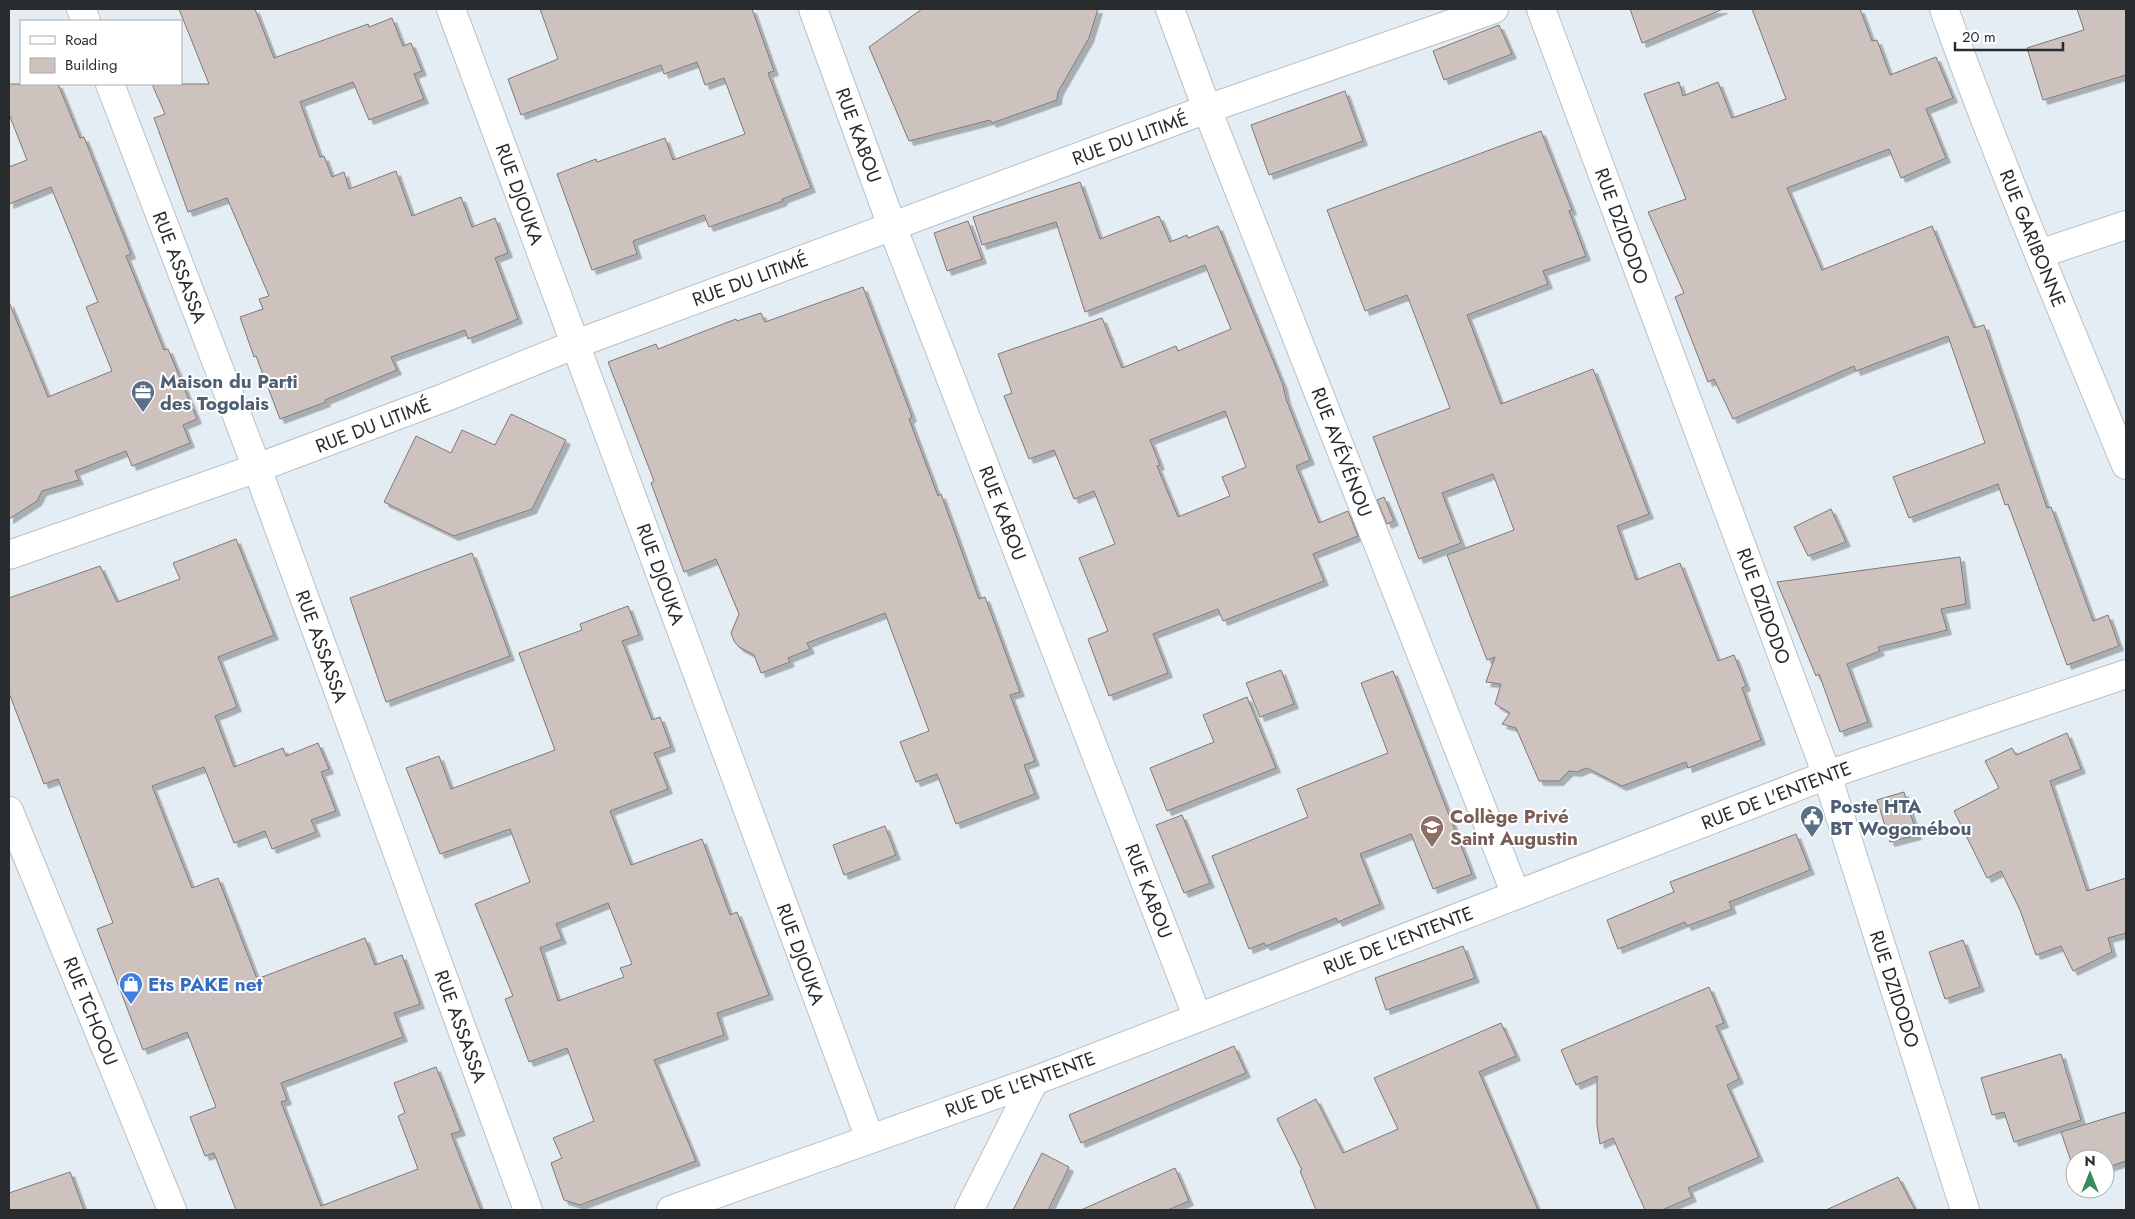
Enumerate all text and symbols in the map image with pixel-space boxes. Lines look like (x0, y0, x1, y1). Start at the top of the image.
legend (20, 20, 182, 85)
scale bar (1955, 20, 2062, 52)
text: 20 m (1962, 26, 1996, 48)
text: Road (65, 29, 97, 51)
text: Building (65, 54, 117, 76)
street label: RUE KABOU (829, 84, 888, 187)
street label: RUE DU LITIMÉ (1068, 105, 1192, 172)
street label: RUE DJOUKA (489, 140, 551, 249)
street label: RUE DZIDODO (1588, 164, 1655, 288)
street label: RUE GARIBONNE (1993, 165, 2072, 311)
street label: RUE ASSASSA (146, 207, 213, 328)
street label: RUE DU LITIMÉ (688, 246, 812, 313)
place label: Maison du Parti des Togolais (160, 368, 298, 417)
office icon: Maison du Parti des Togolais (130, 379, 156, 413)
street label: RUE AVÉVÉNOU (1304, 383, 1379, 521)
street label: RUE DU LITIMÉ (312, 391, 435, 460)
street label: RUE KABOU (972, 462, 1033, 564)
street label: RUE DJOUKA (630, 520, 692, 629)
street label: RUE DZIDODO (1730, 544, 1797, 668)
street label: RUE ASSASSA (289, 586, 355, 707)
street label: RUE DE L'ENTENTE (1697, 754, 1855, 836)
place label: Poste HTA BT Wogomébou (1830, 793, 1971, 842)
place label: Collège Privé Saint Augustin (1450, 803, 1578, 852)
public building icon: Poste HTA BT Wogomébou (1799, 804, 1825, 838)
school or university icon: Collège Privé Saint Augustin (1419, 814, 1445, 848)
street label: RUE KABOU (1118, 840, 1179, 942)
street label: RUE DE L'ENTENTE (1319, 899, 1477, 981)
street label: RUE DJOUKA (770, 900, 832, 1009)
street label: RUE DZIDODO (1863, 927, 1926, 1051)
street label: RUE TCHOOU (56, 953, 125, 1070)
street label: RUE ASSASSA (428, 966, 494, 1087)
shop icon: Ets PAKE net (118, 971, 144, 1005)
place label: Ets PAKE net (148, 971, 263, 998)
street label: RUE DE L'ENTENTE (941, 1045, 1099, 1124)
north arrow (2065, 1149, 2115, 1199)
text: N (2084, 1151, 2096, 1171)

